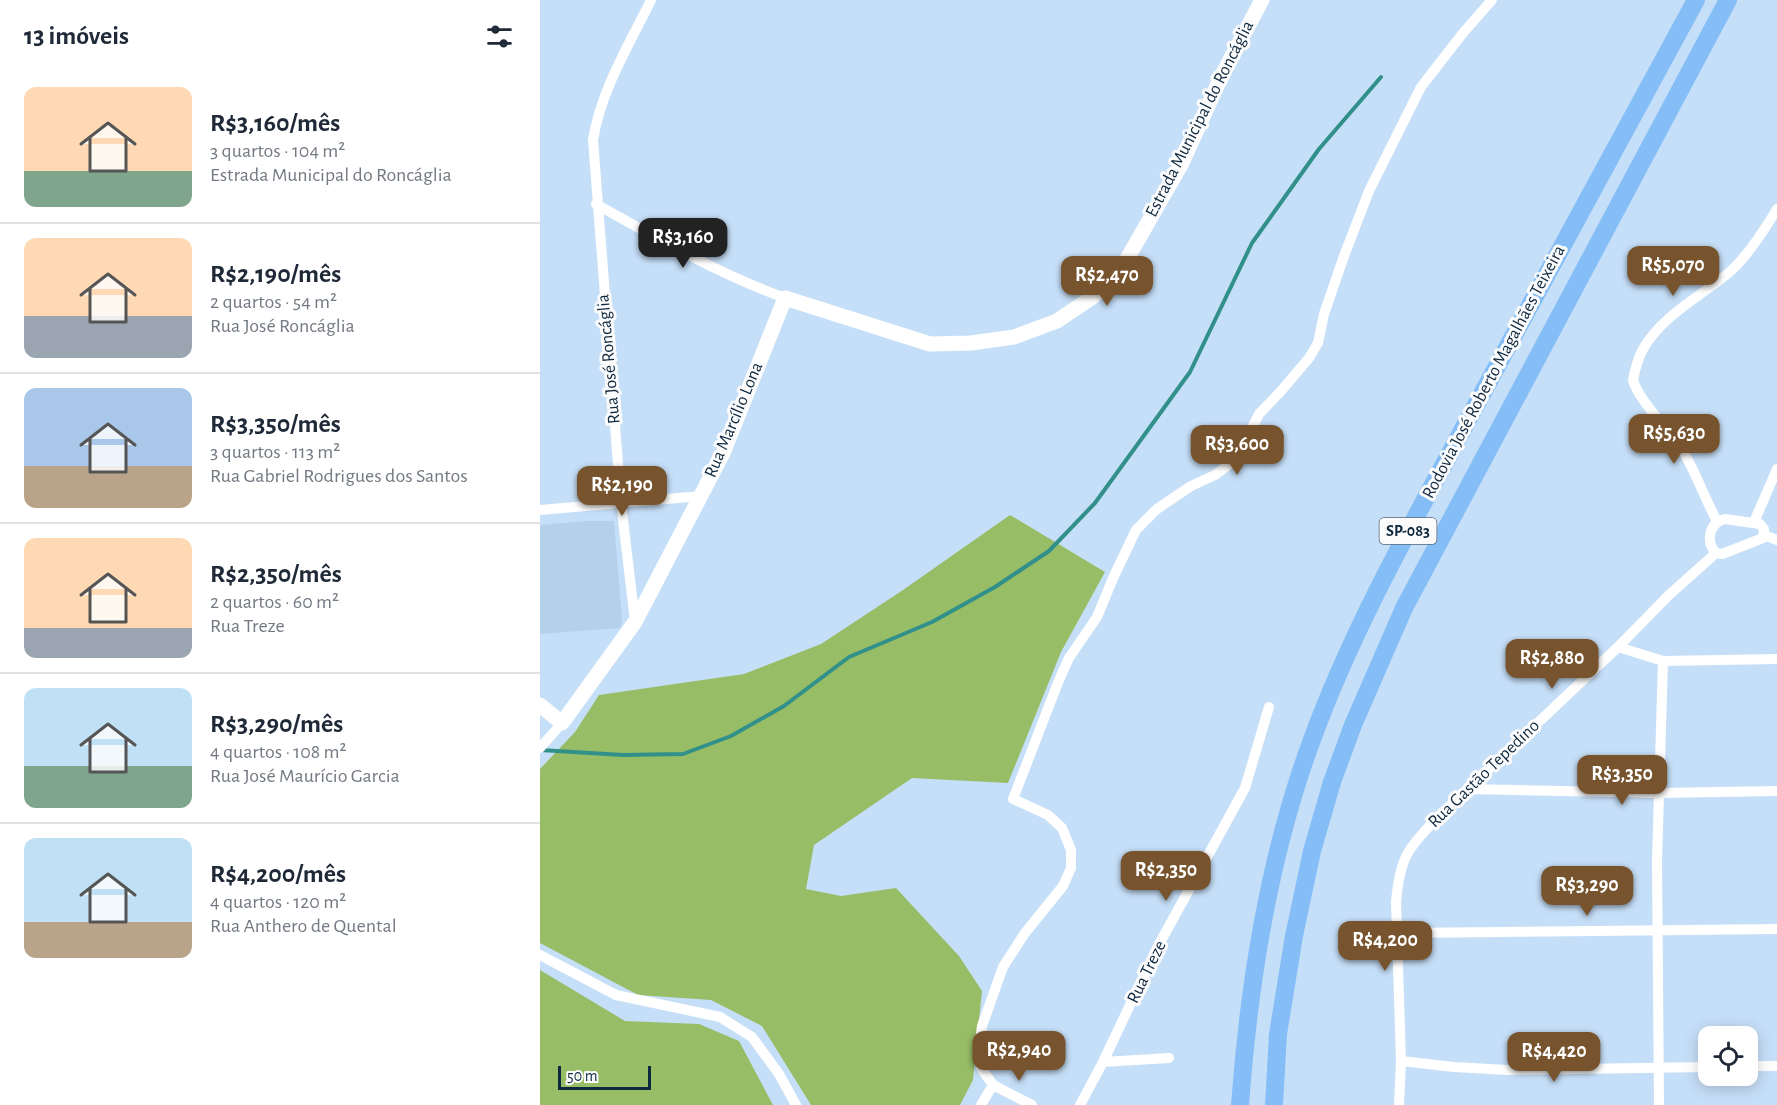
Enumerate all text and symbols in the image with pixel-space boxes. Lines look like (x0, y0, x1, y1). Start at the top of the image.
street label: Estrada Municipal do Roncáglia (1143, 18, 1257, 220)
icon: filters (483, 20, 516, 53)
text: 13 imóveis (24, 23, 129, 49)
text: R$3,160/mês (210, 110, 340, 136)
icon: home (72, 111, 144, 183)
text: 3 quartos · 104 m² (210, 141, 345, 161)
text: Estrada Municipal do Roncáglia (210, 165, 452, 185)
pin: R$3,160 (628, 218, 738, 269)
text: R$3,160 (652, 227, 714, 247)
street label: Rodovia José Roberto Magalhães Teixeira (1419, 242, 1569, 502)
pin: R$5,070 (1618, 246, 1728, 297)
text: R$5,070 (1641, 255, 1705, 275)
pin: R$2,470 (1052, 256, 1162, 307)
text: R$2,190/mês (210, 261, 341, 287)
icon: home (72, 262, 144, 334)
text: R$2,470 (1075, 265, 1139, 285)
text: 2 quartos · 54 m² (210, 292, 337, 312)
street label: Rua José Roncáglia (594, 293, 624, 425)
text: Rua José Roncáglia (210, 316, 355, 336)
street label: Rua Marcílio Lona (702, 360, 766, 480)
text: R$3,350/mês (210, 411, 341, 437)
icon: home (72, 412, 144, 484)
pin: R$5,630 (1619, 414, 1729, 465)
text: R$5,630 (1643, 423, 1705, 443)
pin: R$3,600 (1182, 425, 1292, 476)
text: R$3,600 (1205, 434, 1269, 454)
text: 3 quartos · 113 m² (210, 442, 340, 462)
text: Rua Gabriel Rodrigues dos Santos (210, 466, 468, 486)
pin: R$2,190 (567, 466, 677, 517)
text: R$2,190 (591, 475, 653, 495)
road number: SP-083 (1380, 518, 1436, 544)
text: R$2,350/mês (210, 561, 342, 587)
icon: home (72, 562, 144, 634)
text: 2 quartos · 60 m² (210, 592, 339, 612)
text: Rua Treze (210, 616, 285, 636)
pin: R$2,880 (1497, 639, 1607, 690)
text: R$2,880 (1520, 648, 1584, 668)
text: R$3,290/mês (210, 711, 343, 737)
icon: home (72, 712, 144, 784)
street label: Rua Gastão Tepedino (1425, 716, 1543, 831)
text: 4 quartos · 108 m² (210, 742, 347, 762)
pin: R$3,350 (1567, 755, 1677, 806)
text: R$3,350 (1591, 764, 1653, 784)
text: Rua José Maurício Garcia (210, 766, 400, 786)
pin: R$2,350 (1111, 851, 1221, 902)
text: R$2,350 (1135, 860, 1197, 880)
text: R$4,200/mês (210, 861, 346, 887)
icon: home (72, 862, 144, 934)
pin: R$3,290 (1532, 866, 1642, 917)
text: R$3,290 (1555, 875, 1619, 895)
text: 4 quartos · 120 m² (210, 892, 346, 912)
text: Rua Anthero de Quental (210, 916, 397, 936)
pin: R$4,200 (1330, 921, 1440, 972)
text: R$4,200 (1352, 930, 1418, 950)
street label: Rua Treze (1124, 938, 1170, 1006)
map controls (1698, 1026, 1758, 1086)
button: locate (1698, 1026, 1758, 1086)
pin: R$2,940 (964, 1031, 1074, 1082)
pin: R$4,420 (1499, 1032, 1609, 1083)
text: R$2,940 (987, 1040, 1051, 1060)
text: R$4,420 (1521, 1041, 1587, 1061)
scale bar (558, 1063, 651, 1090)
text: 50 m (567, 1068, 598, 1084)

